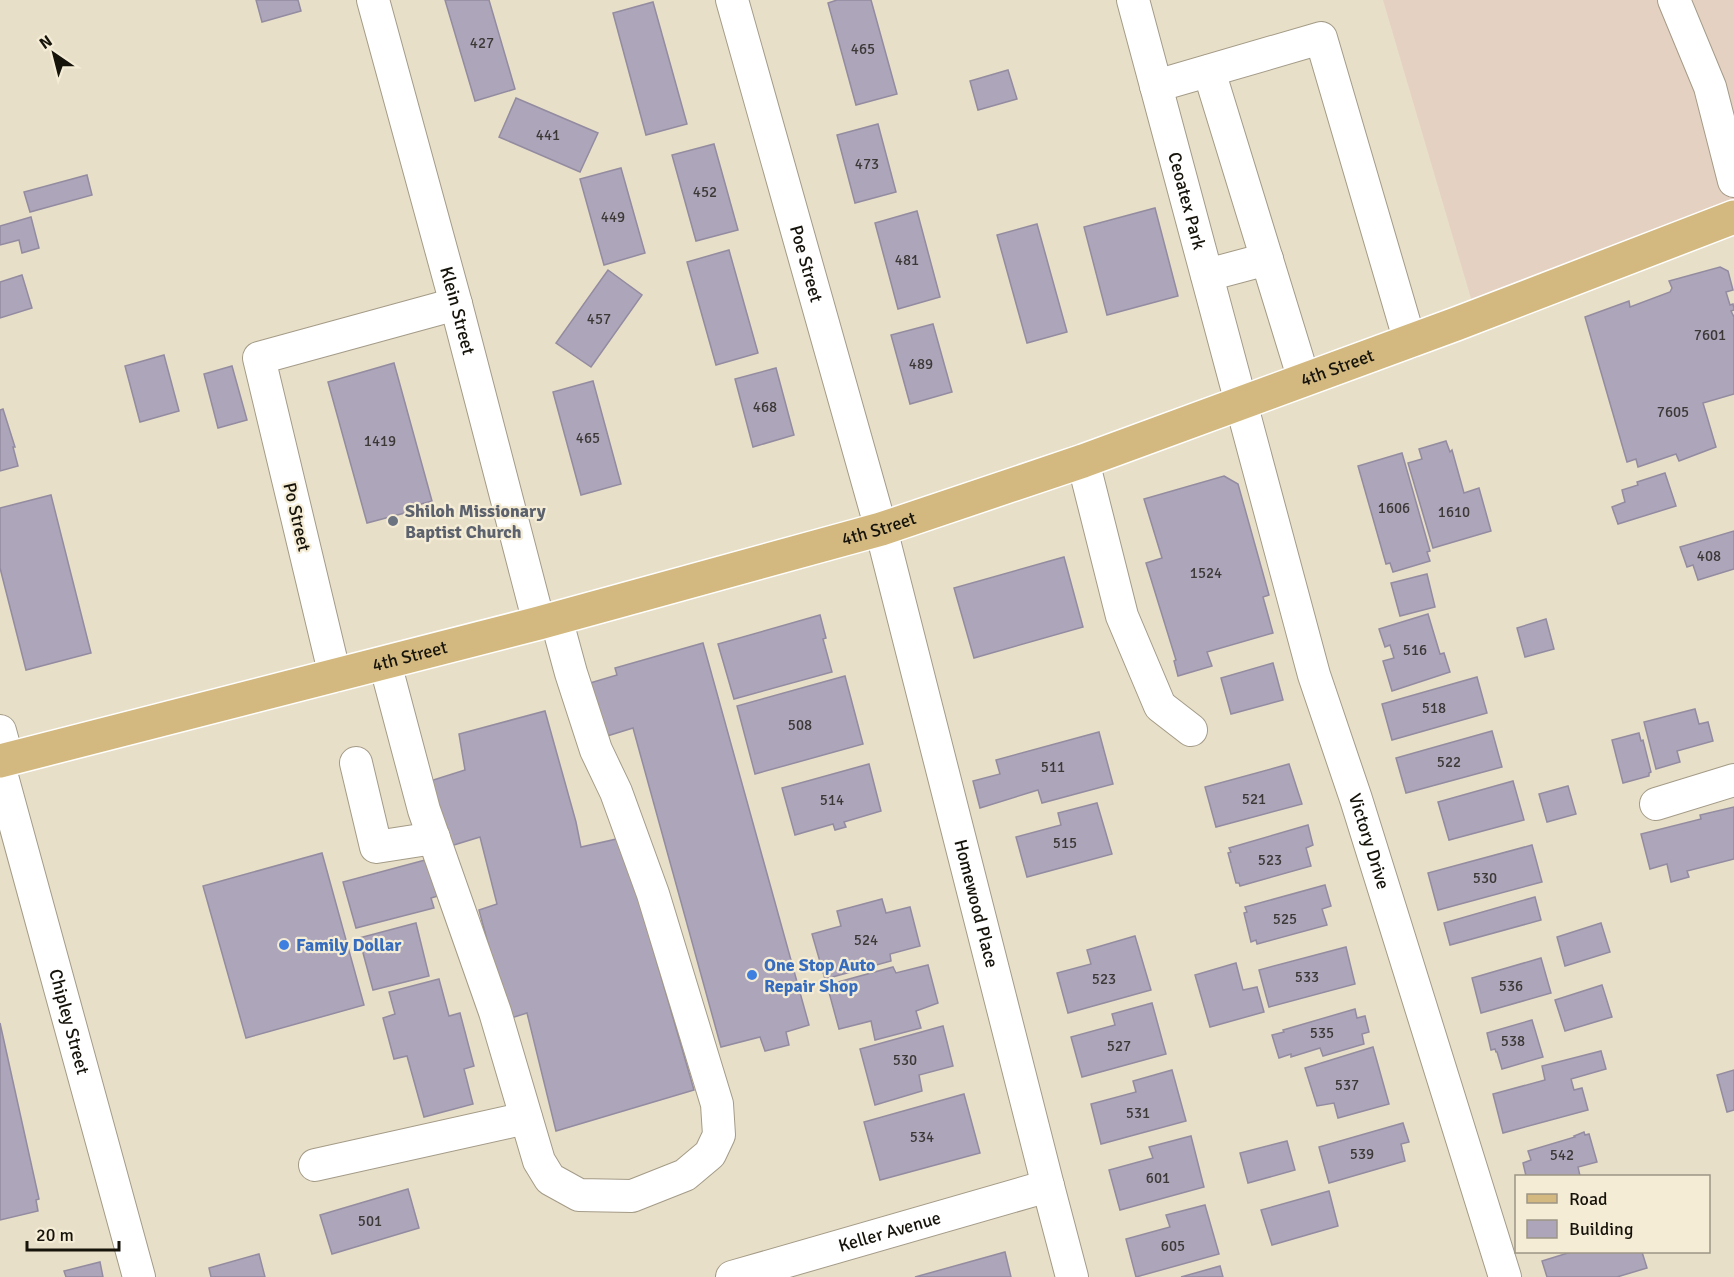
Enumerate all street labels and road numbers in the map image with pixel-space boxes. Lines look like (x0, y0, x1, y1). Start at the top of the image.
street label: Ceoatex Park (1163, 150, 1210, 252)
street label: Poe Street (785, 223, 828, 305)
street label: Klein Street (435, 264, 480, 357)
street label: 4th Street (1297, 344, 1377, 391)
street label: Po Street (278, 480, 316, 554)
street label: 4th Street (839, 507, 919, 550)
street label: 4th Street (370, 636, 450, 676)
street label: Victory Drive (1344, 790, 1394, 892)
street label: Homewood Place (949, 837, 1003, 970)
street label: Chipley Street (44, 967, 94, 1077)
street label: Keller Avenue (836, 1206, 943, 1257)

